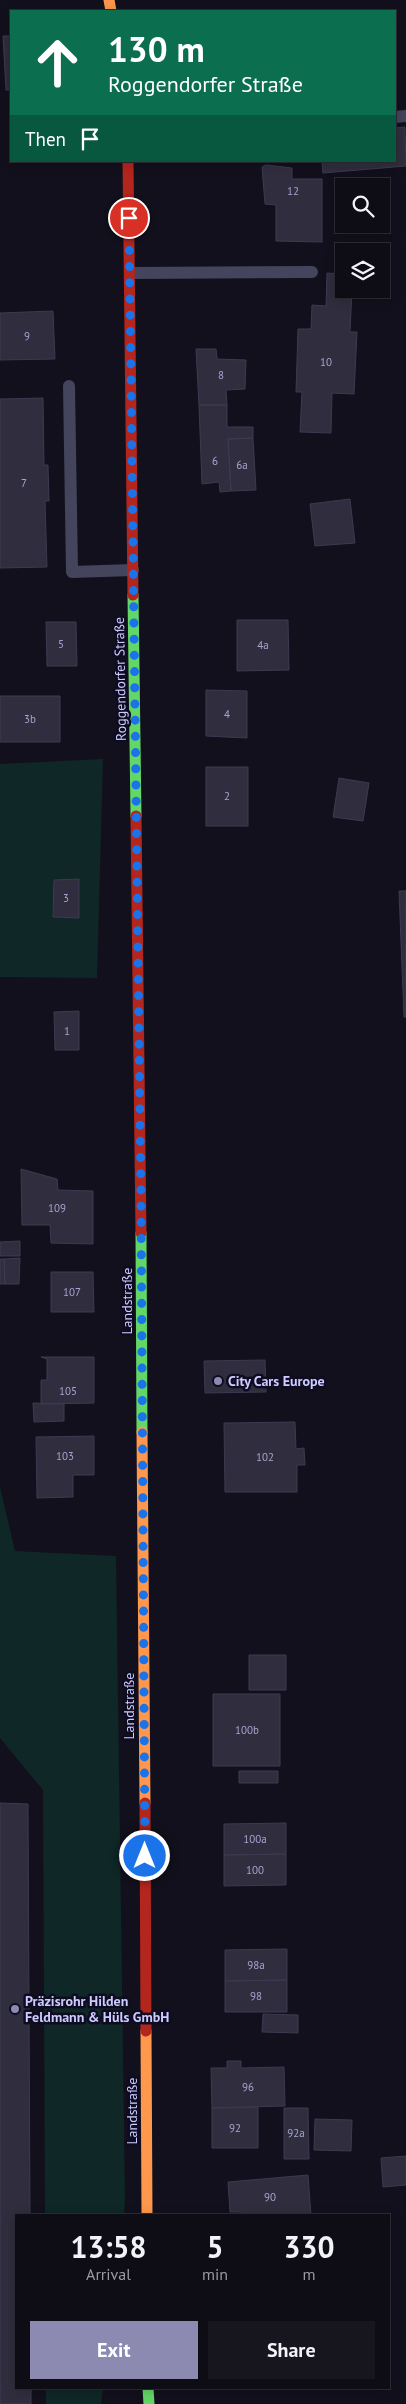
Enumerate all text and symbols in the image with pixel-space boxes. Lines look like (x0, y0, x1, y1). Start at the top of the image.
text: 130 m (108, 26, 205, 72)
icon: ahead (25, 30, 90, 95)
text: Roggendorfer Straße (108, 70, 303, 98)
icon: arrive (76, 125, 104, 153)
text: Then (25, 127, 66, 151)
map controls (335, 178, 390, 298)
button: search (335, 178, 390, 233)
house number: 12 (287, 184, 299, 198)
pin (108, 197, 150, 239)
icon: arrive (115, 204, 143, 232)
button: layers (335, 243, 390, 298)
house number: 9 (24, 329, 30, 343)
house number: 10 (320, 355, 332, 369)
house number: 8 (218, 368, 224, 382)
house number: 6 (212, 454, 218, 468)
house number: 6a (236, 458, 248, 472)
house number: 7 (21, 476, 27, 490)
street label: Roggendorfer Straße (110, 617, 130, 741)
house number: 5 (58, 637, 64, 651)
house number: 4a (257, 638, 269, 652)
house number: 4 (224, 707, 230, 721)
house number: 3b (24, 712, 36, 726)
house number: 2 (224, 789, 230, 803)
house number: 3 (63, 891, 69, 905)
house number: 1 (64, 1024, 70, 1038)
house number: 109 (48, 1201, 66, 1215)
street label: Landstraße (118, 1268, 136, 1334)
house number: 107 (63, 1285, 81, 1299)
place label: City Cars Europe (228, 1372, 325, 1390)
marker: City Cars Europe (212, 1375, 224, 1387)
house number: 105 (59, 1384, 77, 1398)
house number: 103 (56, 1449, 74, 1463)
house number: 102 (256, 1450, 274, 1464)
street label: Landstraße (120, 1673, 138, 1739)
house number: 100b (235, 1723, 259, 1737)
position arrow (118, 1829, 170, 1881)
house number: 100a (243, 1832, 267, 1846)
house number: 100 (246, 1863, 264, 1877)
house number: 98a (247, 1958, 265, 1972)
house number: 98 (250, 1989, 262, 2003)
place label: Präzisrohr Hilden Feldmann & Hüls GmbH (25, 1992, 169, 2026)
marker: Präzisrohr Hilden Feldmann & Hüls GmbH (9, 2003, 21, 2015)
street label: Landstraße (123, 2078, 141, 2144)
house number: 96 (242, 2080, 254, 2094)
house number: 92 (229, 2121, 241, 2135)
house number: 92a (287, 2126, 305, 2140)
house number: 90 (264, 2190, 276, 2204)
text: 13:58 (70, 2227, 147, 2266)
text: 5 (207, 2227, 224, 2266)
text: 330 (283, 2227, 335, 2266)
text: Arrival (86, 2264, 131, 2284)
text: min (202, 2264, 228, 2284)
text: m (303, 2264, 316, 2284)
button: Exit (30, 2321, 198, 2379)
button: Share (208, 2321, 375, 2379)

